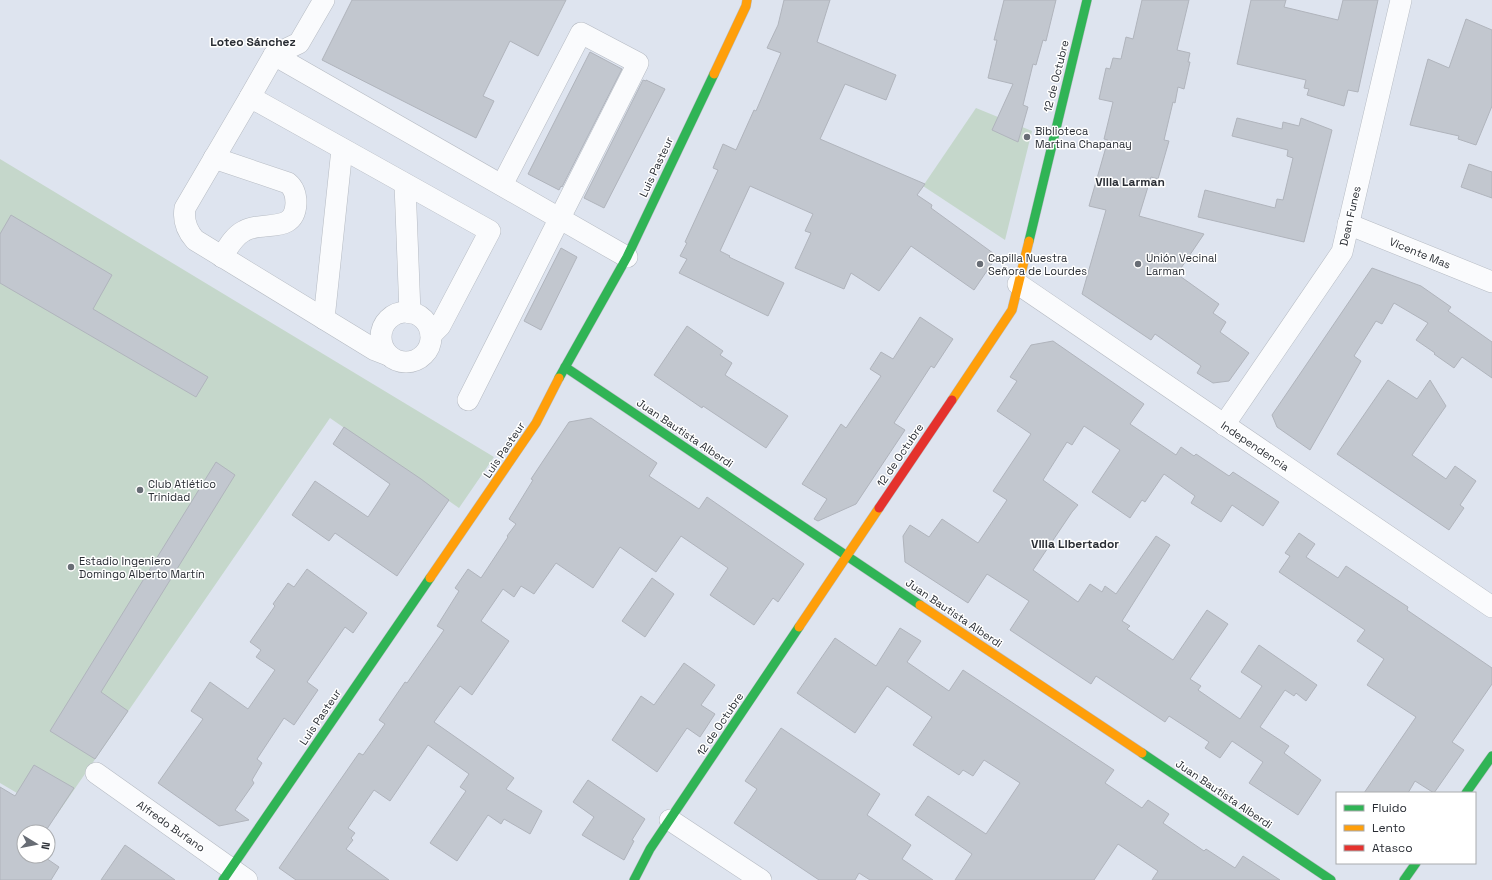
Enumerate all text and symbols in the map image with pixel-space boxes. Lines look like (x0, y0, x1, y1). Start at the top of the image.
district label: Loteo Sánchez (210, 34, 296, 50)
street label: 12 de Octubre (1040, 39, 1072, 113)
place label: Biblioteca Martina Chapanay (1035, 124, 1132, 151)
marker: Biblioteca Martina Chapanay (1022, 132, 1032, 142)
street label: Luis Pasteur (636, 135, 676, 199)
district label: Villa Larman (1095, 174, 1165, 190)
street label: Dean Funes (1336, 184, 1364, 248)
street label: Vicente Mas (1387, 234, 1453, 272)
place label: Capilla Nuestra Señora de Lourdes (988, 251, 1087, 278)
place label: Unión Vecinal Larman (1146, 251, 1217, 278)
marker: Capilla Nuestra Señora de Lourdes (975, 259, 985, 269)
marker: Unión Vecinal Larman (1133, 259, 1143, 269)
street label: Juan Bautista Alberdi (634, 395, 736, 471)
street label: Independencia (1218, 418, 1292, 474)
street label: Luis Pasteur (480, 419, 528, 481)
street label: 12 de Octubre (874, 421, 926, 489)
place label: Club Atlético Trinidad (148, 477, 216, 504)
marker: Club Atlético Trinidad (135, 485, 145, 495)
district label: Villa Libertador (1031, 536, 1119, 552)
place label: Estadio Ingeniero Domingo Alberto Martín (79, 554, 205, 581)
marker: Estadio Ingeniero Domingo Alberto Martín (66, 562, 76, 572)
street label: Juan Bautista Alberdi (903, 575, 1005, 651)
street label: Luis Pasteur (296, 686, 344, 748)
street label: 12 de Octubre (694, 690, 746, 758)
street label: Juan Bautista Alberdi (1173, 756, 1275, 832)
legend (1336, 792, 1476, 864)
street label: Alfredo Bufano (134, 797, 208, 855)
text: Fluido (1372, 800, 1407, 816)
text: Lento (1372, 820, 1406, 836)
north arrow (16, 824, 56, 864)
text: Atasco (1372, 840, 1413, 856)
text: N (38, 841, 53, 851)

